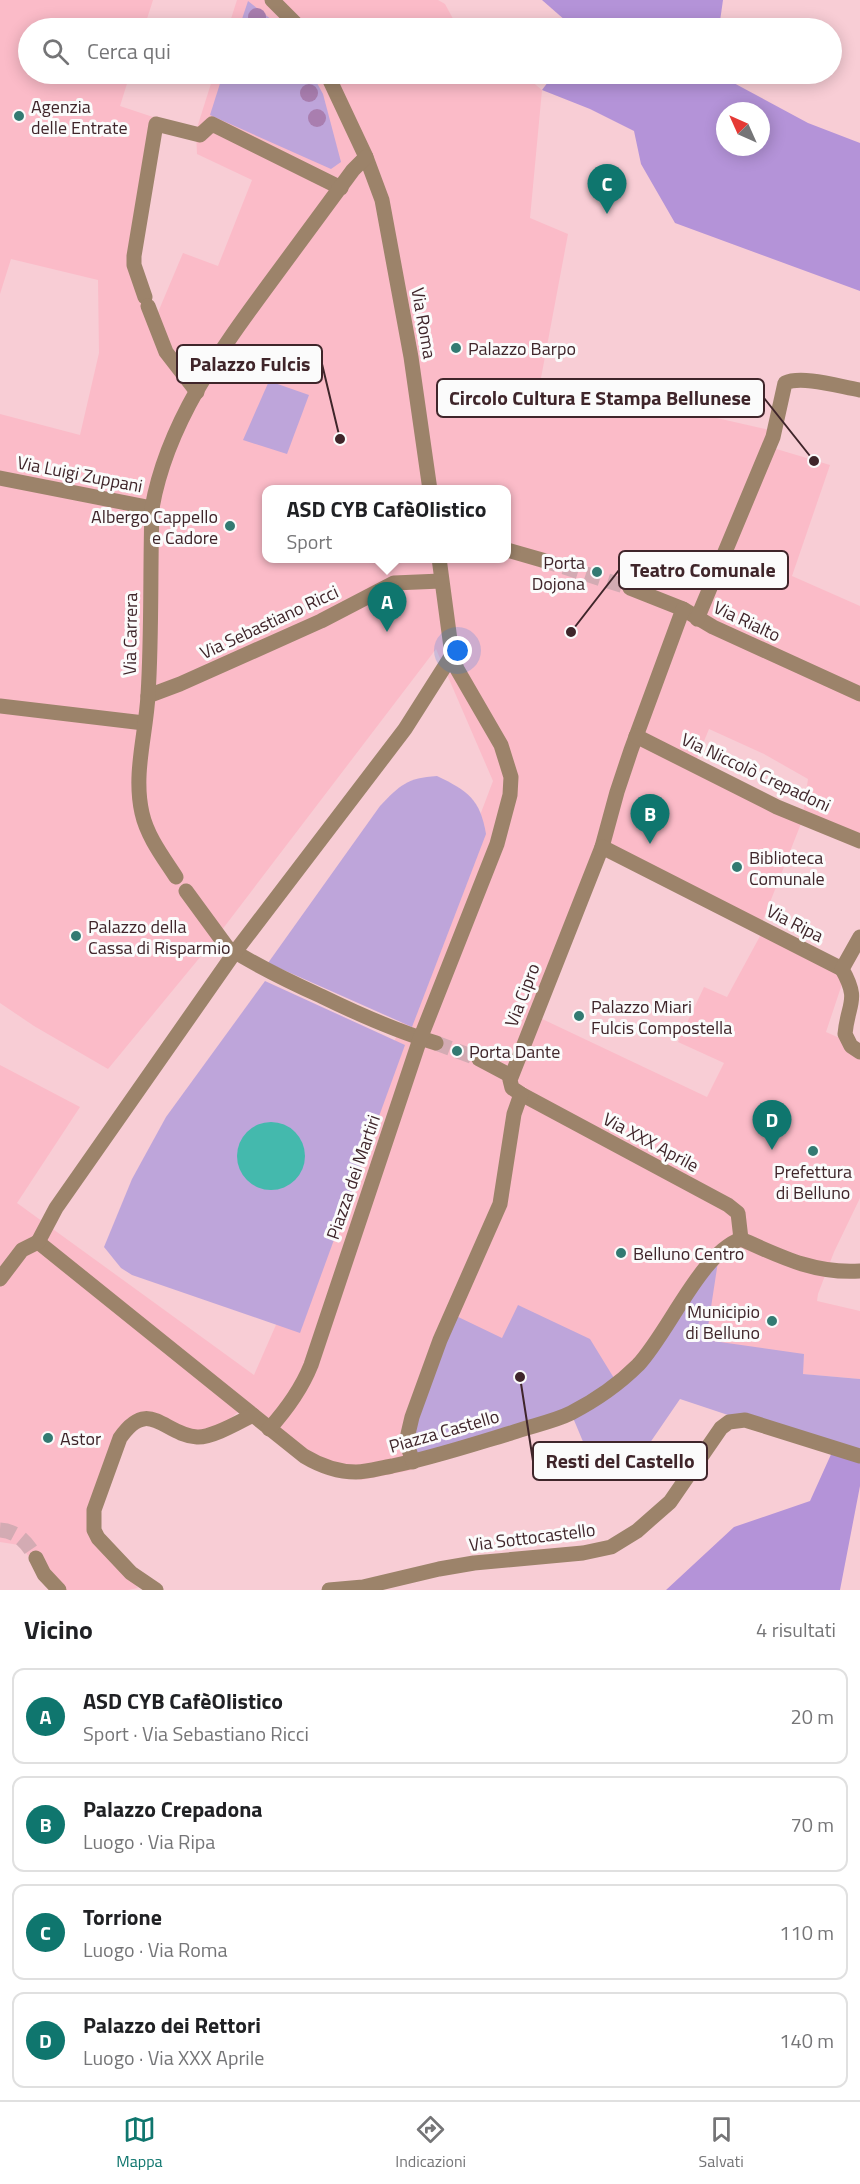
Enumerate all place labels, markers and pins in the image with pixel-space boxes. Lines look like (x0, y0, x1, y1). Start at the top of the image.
place label: Agenzia delle Entrate (31, 93, 128, 141)
marker: Agenzia delle Entrate (12, 109, 26, 123)
pin: C (588, 164, 626, 214)
place label: Palazzo Barpo (468, 335, 576, 362)
marker: Palazzo Barpo (449, 341, 463, 355)
callout: Palazzo Fulcis (177, 345, 322, 383)
callout: Circolo Cultura E Stampa Bellunese (437, 379, 764, 417)
place label: Albergo Cappello e Cadore (91, 503, 218, 551)
marker: Albergo Cappello e Cadore (223, 519, 237, 533)
place label: Porta Dojona (532, 549, 585, 597)
callout: Teatro Comunale (619, 551, 788, 589)
marker: Porta Dojona (590, 565, 604, 579)
pin: A (368, 582, 406, 632)
pin: B (630, 794, 670, 844)
place label: Biblioteca Comunale (749, 844, 825, 892)
marker: Biblioteca Comunale (730, 860, 744, 874)
place label: Palazzo della Cassa di Risparmio (88, 913, 231, 961)
marker: Palazzo della Cassa di Risparmio (69, 929, 83, 943)
place label: Palazzo Miari Fulcis Compostella (591, 993, 732, 1041)
marker: Palazzo Miari Fulcis Compostella (572, 1009, 586, 1023)
place label: Porta Dante (469, 1038, 560, 1065)
marker: Porta Dante (450, 1044, 464, 1058)
pin: D (752, 1100, 792, 1150)
marker: Prefettura di Belluno (806, 1144, 820, 1158)
place label: Prefettura di Belluno (774, 1158, 852, 1206)
place label: Belluno Centro (633, 1240, 744, 1267)
marker: Belluno Centro (614, 1246, 628, 1260)
place label: Municipio di Belluno (685, 1298, 760, 1346)
marker: Municipio di Belluno (765, 1314, 779, 1328)
place label: Astor (60, 1425, 101, 1452)
marker: Astor (41, 1431, 55, 1445)
callout: Resti del Castello (533, 1442, 707, 1480)

